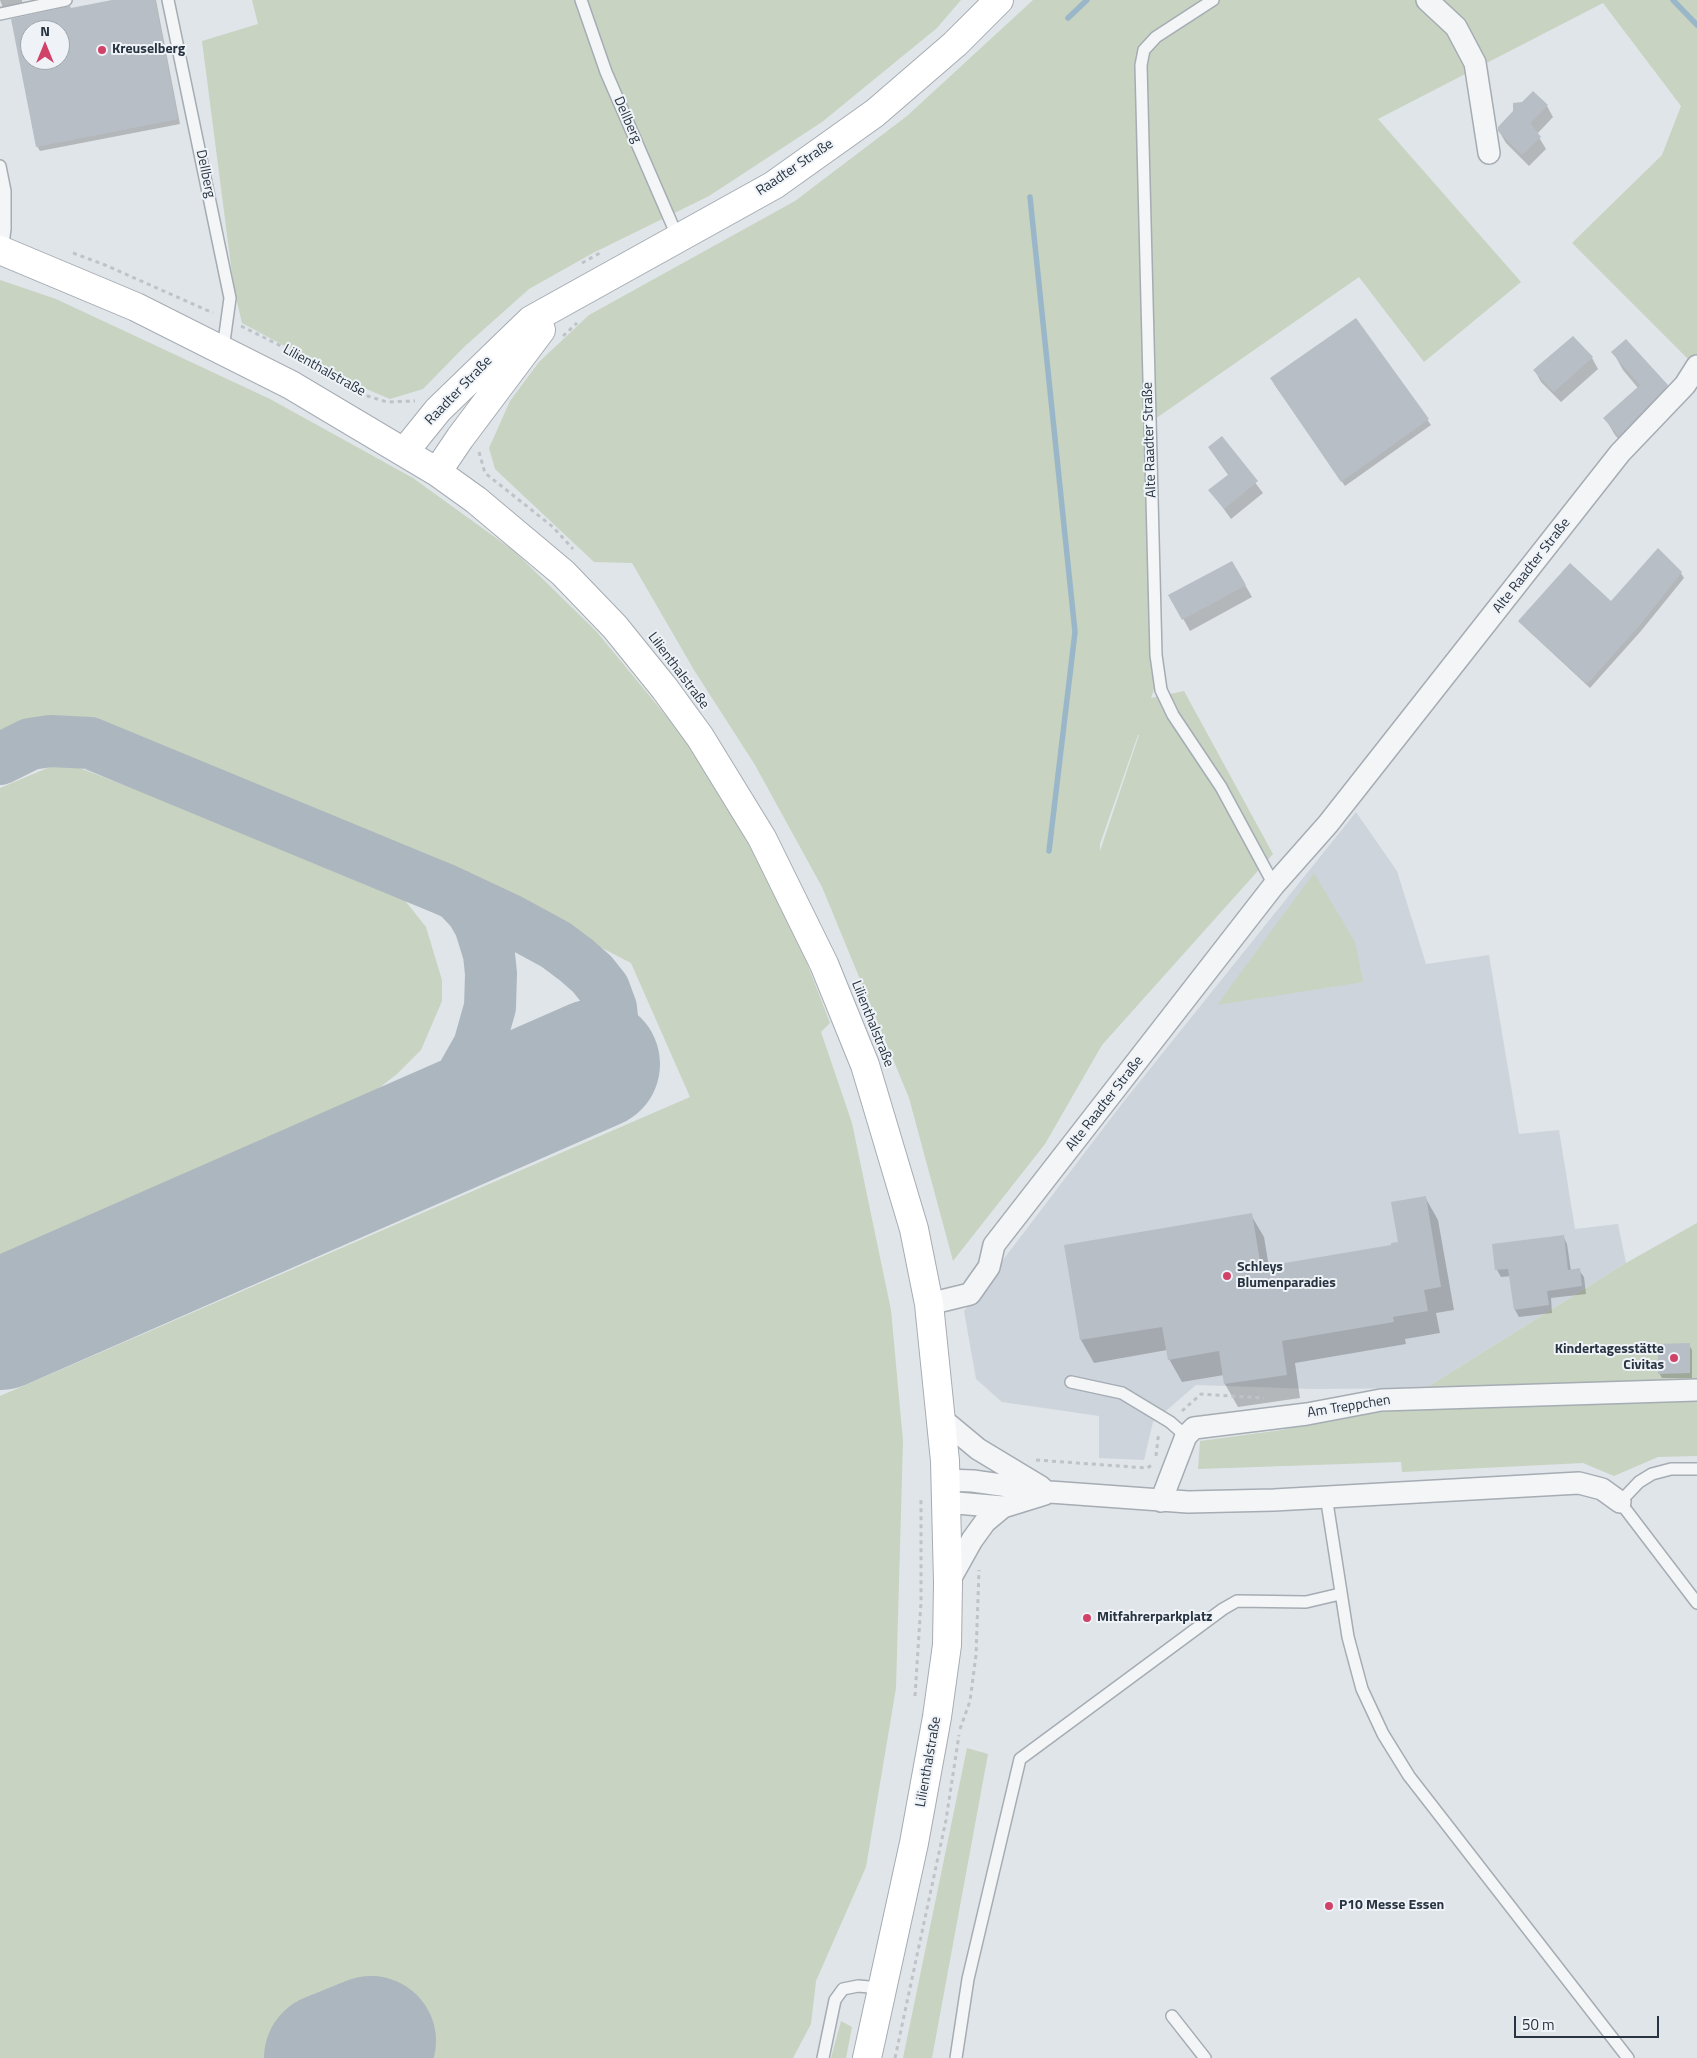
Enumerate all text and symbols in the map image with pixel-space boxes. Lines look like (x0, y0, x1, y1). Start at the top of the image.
north arrow (20, 20, 70, 70)
text: N (40, 20, 50, 41)
place label: Kreuselberg (112, 42, 185, 58)
marker: Kreuselberg (96, 44, 108, 56)
street label: Dellberg (609, 94, 645, 146)
street label: Raadter Straße (753, 136, 837, 200)
street label: Dellberg (192, 148, 218, 200)
street label: Lilienthalstraße (280, 341, 368, 401)
street label: Raadter Straße (422, 353, 496, 429)
street label: Alte Raadter Straße (1140, 382, 1160, 498)
street label: Alte Raadter Straße (1490, 515, 1574, 617)
street label: Lilienthalstraße (644, 629, 712, 713)
street label: Lilienthalstraße (847, 978, 897, 1070)
street label: Alte Raadter Straße (1063, 1053, 1147, 1155)
place label: Schleys Blumenparadies (1237, 1260, 1336, 1292)
marker: Schleys Blumenparadies (1221, 1270, 1233, 1282)
place label: Kindertagesstätte Civitas (1555, 1342, 1664, 1374)
marker: Kindertagesstätte Civitas (1668, 1352, 1680, 1364)
street label: Am Treppchen (1306, 1392, 1392, 1422)
place label: Mitfahrerparkplatz (1097, 1610, 1212, 1626)
marker: Mitfahrerparkplatz (1081, 1612, 1093, 1624)
street label: Lilienthalstraße (913, 1715, 945, 1809)
place label: P10 Messe Essen (1339, 1898, 1444, 1914)
marker: P10 Messe Essen (1323, 1900, 1335, 1912)
scale bar (1517, 2006, 1662, 2038)
text: 50 m (1522, 2013, 1555, 2036)

